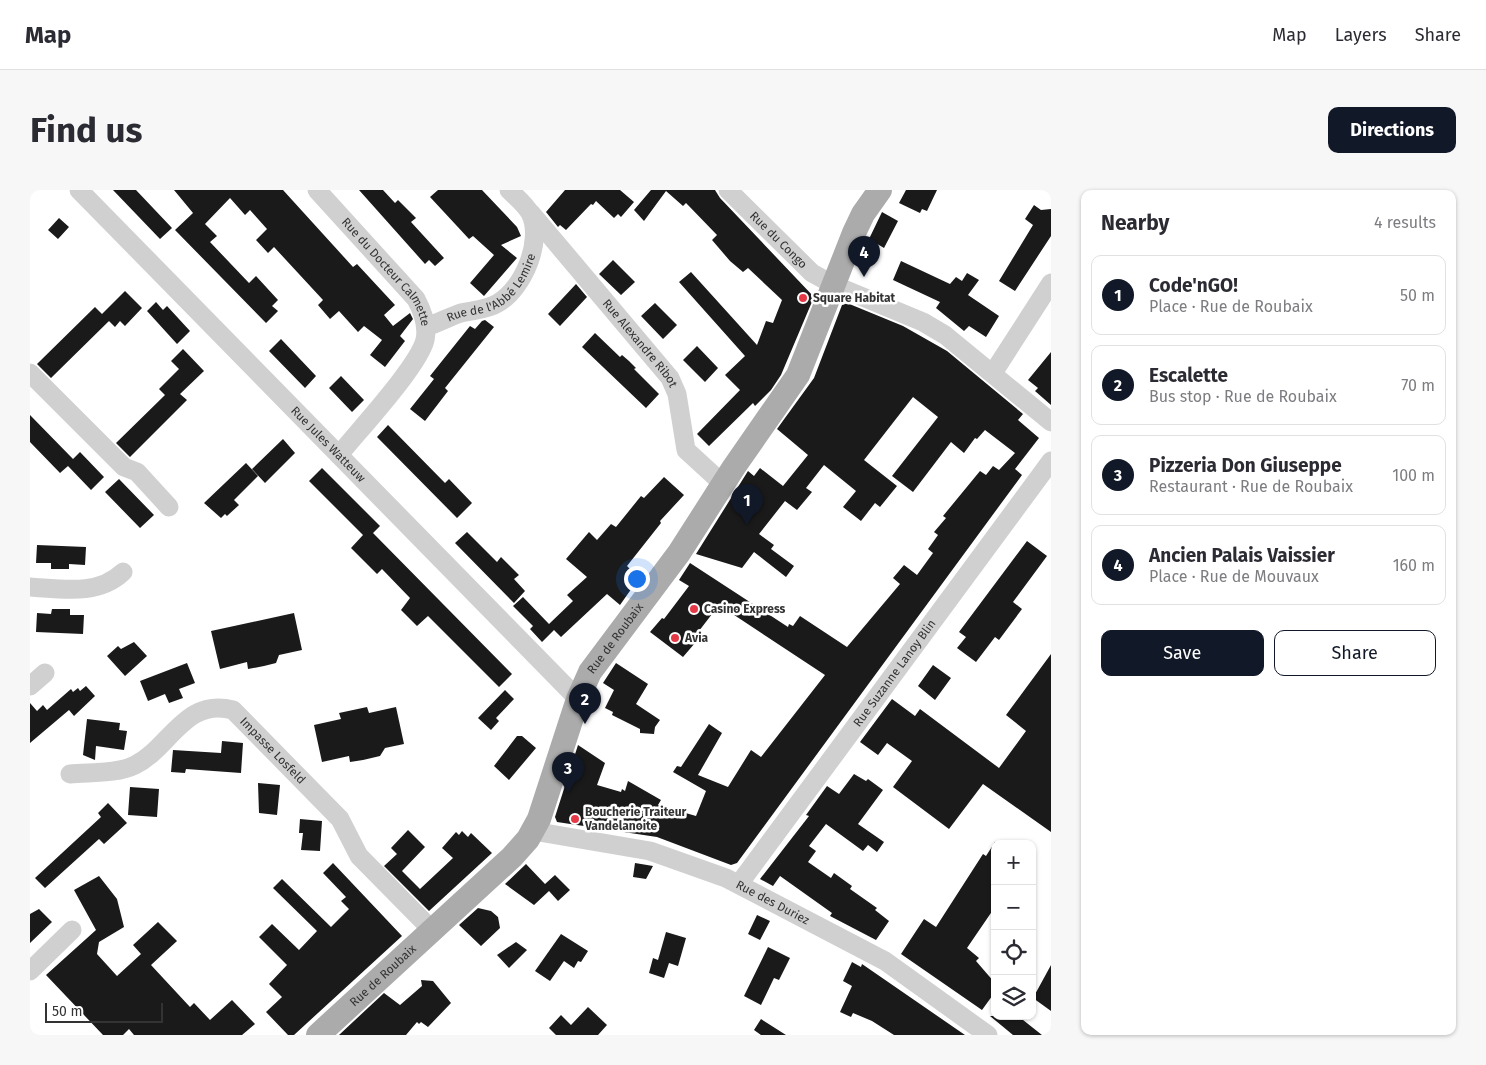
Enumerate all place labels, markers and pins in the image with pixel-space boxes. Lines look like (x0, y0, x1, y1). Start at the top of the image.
pin: 4 (848, 236, 880, 277)
place label: Square Habitat (813, 291, 896, 305)
marker: Square Habitat (797, 292, 809, 304)
pin: 1 (731, 484, 763, 525)
place label: Casino Express (704, 602, 786, 616)
marker: Casino Express (688, 603, 700, 615)
place label: Avia (684, 631, 709, 645)
marker: Avia (669, 632, 681, 644)
pin: 2 (569, 683, 601, 724)
pin: 3 (552, 752, 584, 793)
place label: Boucherie Traiteur Vandelanoite (584, 805, 687, 833)
marker: Boucherie Traiteur Vandelanoite (569, 813, 581, 825)

